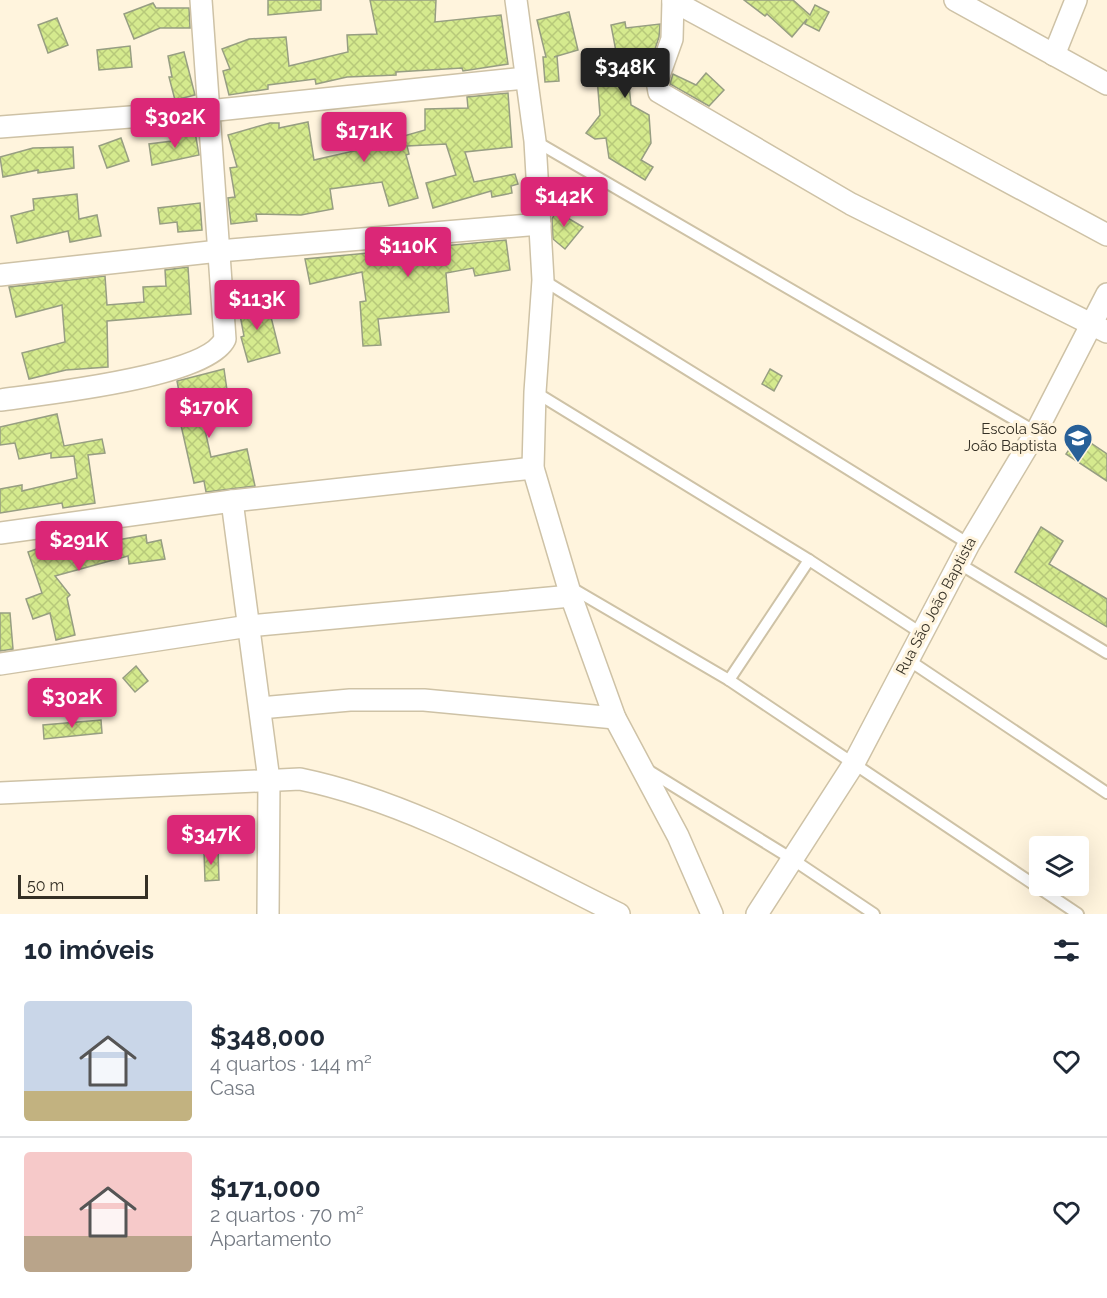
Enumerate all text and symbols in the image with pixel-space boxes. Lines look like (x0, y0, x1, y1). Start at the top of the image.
pin: $348K (583, 48, 667, 99)
text: $348K (595, 55, 655, 79)
pin: $302K (133, 98, 217, 149)
text: $302K (145, 105, 205, 129)
pin: $171K (322, 112, 406, 163)
text: $171K (335, 119, 393, 143)
pin: $142K (522, 177, 606, 228)
text: $142K (535, 184, 593, 208)
pin: $110K (366, 227, 450, 278)
text: $110K (379, 234, 437, 258)
pin: $113K (215, 280, 299, 331)
text: $113K (229, 287, 285, 311)
pin: $170K (167, 388, 251, 439)
text: $170K (179, 395, 239, 419)
place label: Escola São João Baptista (964, 420, 1057, 455)
school or university icon: Escola São João Baptista (1062, 422, 1094, 464)
pin: $291K (37, 521, 121, 572)
text: $291K (50, 528, 109, 552)
street label: Rua São João Baptista (892, 534, 980, 678)
pin: $302K (30, 678, 114, 729)
text: $302K (42, 685, 102, 709)
pin: $347K (169, 815, 253, 866)
text: $347K (181, 822, 241, 846)
map controls (1029, 836, 1089, 896)
button: layers (1029, 836, 1089, 896)
scale bar (18, 872, 148, 900)
text: 50 m (27, 876, 64, 895)
icon: filters (1050, 934, 1083, 967)
text: 10 imóveis (24, 935, 154, 965)
text: $348,000 (210, 1022, 325, 1052)
icon: home (72, 1025, 144, 1097)
icon: heart (1050, 1045, 1083, 1078)
text: 4 quartos · 144 m² (210, 1052, 372, 1076)
text: Casa (210, 1076, 255, 1100)
text: $171,000 (210, 1173, 321, 1203)
icon: home (72, 1176, 144, 1248)
icon: heart (1050, 1196, 1083, 1229)
text: 2 quartos · 70 m² (210, 1203, 364, 1227)
text: Apartamento (210, 1227, 332, 1251)

